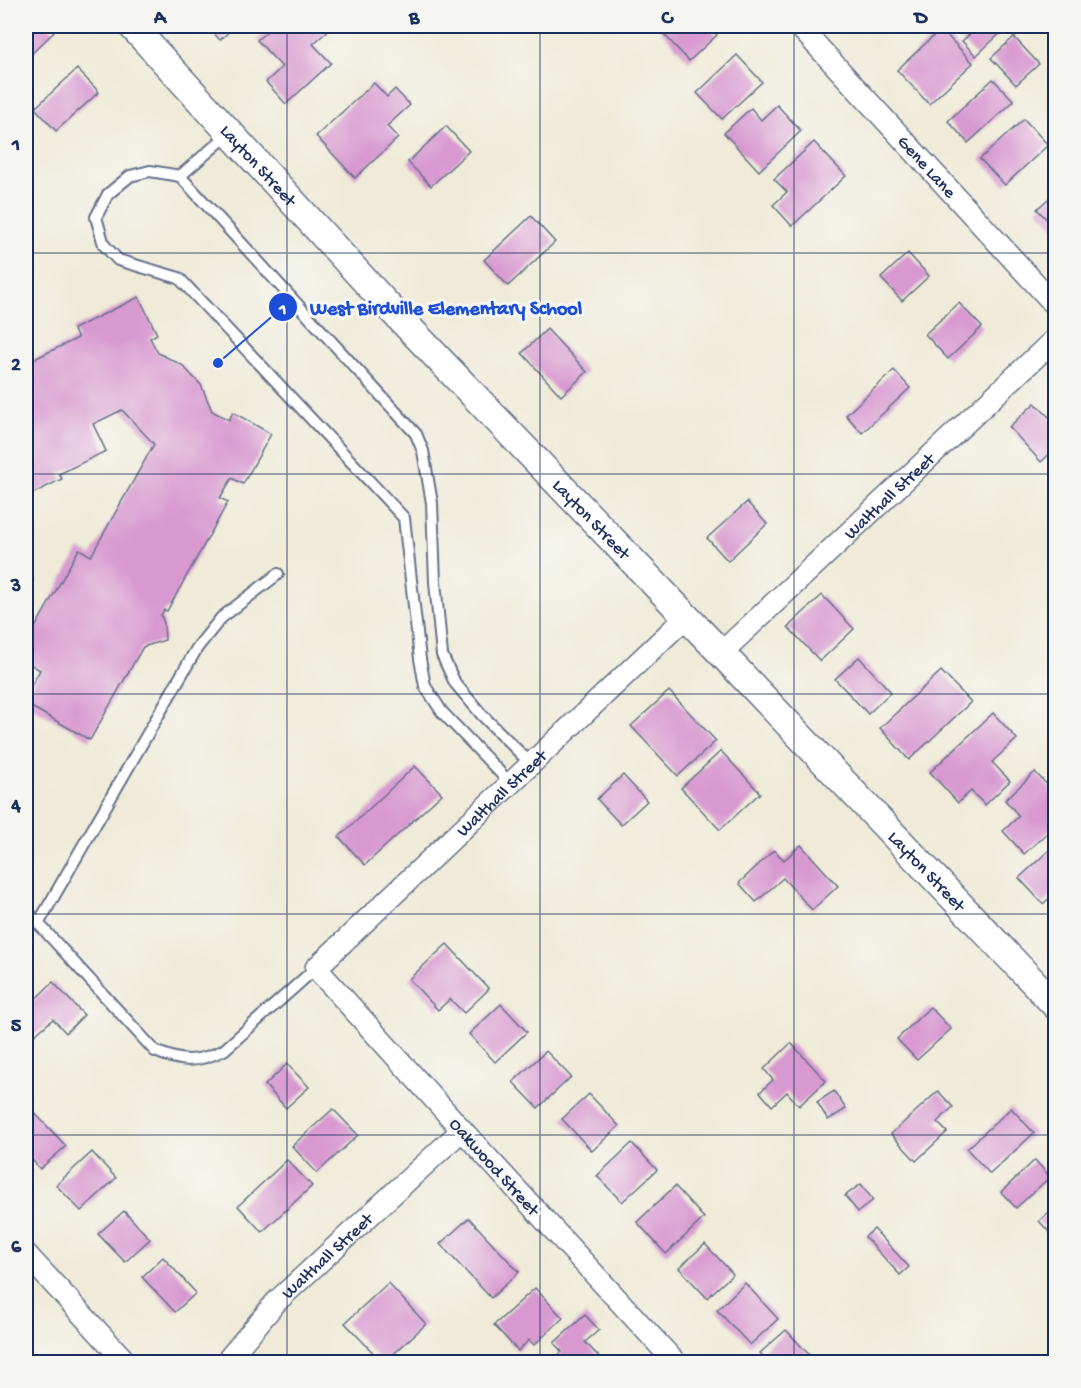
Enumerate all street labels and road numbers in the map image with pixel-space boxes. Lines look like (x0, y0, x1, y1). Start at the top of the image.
street label: Layton Street (215, 121, 301, 213)
street label: Gene Lane (892, 132, 960, 204)
street label: Walthall Street (841, 449, 941, 545)
street label: Layton Street (547, 476, 635, 566)
street label: Walthall Street (453, 745, 553, 842)
street label: Layton Street (882, 827, 970, 918)
street label: Oakwood Street (444, 1114, 544, 1222)
street label: Walthall Street (278, 1209, 379, 1304)

